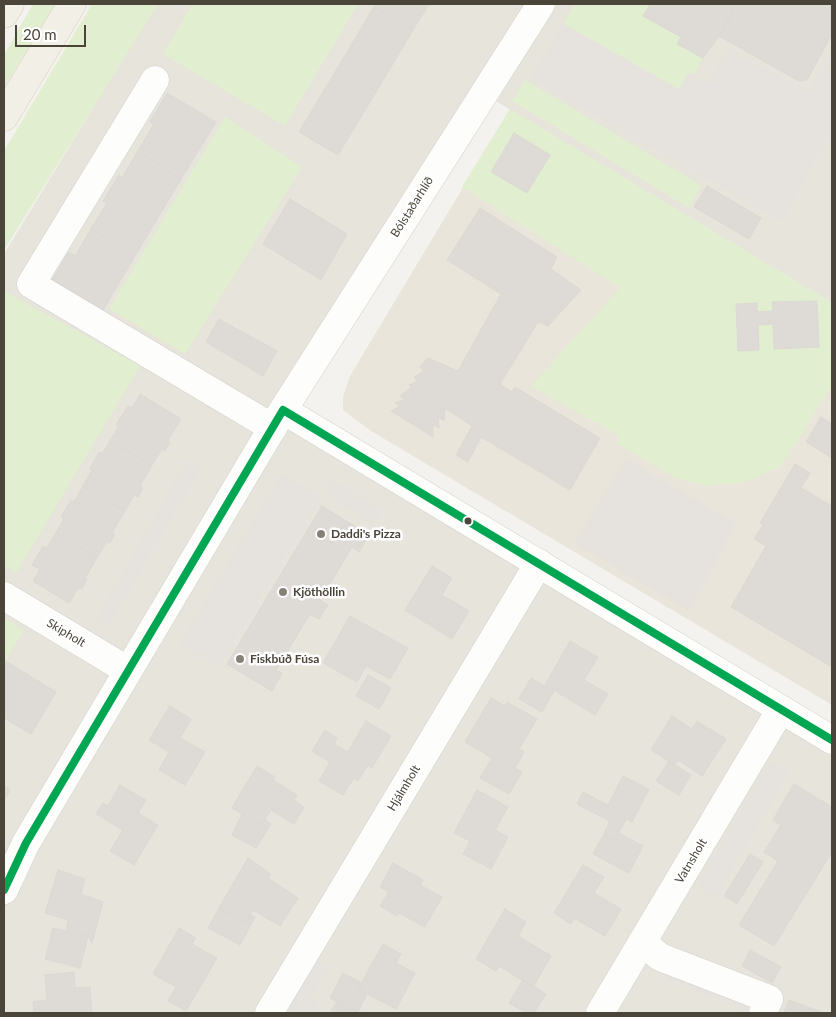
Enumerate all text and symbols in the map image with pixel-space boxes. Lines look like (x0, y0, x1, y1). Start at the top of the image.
scale bar (18, 15, 89, 47)
text: 20 m (23, 25, 57, 43)
street label: Bólstaðarhlíð (388, 174, 436, 240)
unlabelled marker (463, 516, 473, 526)
place label: Daddi's Pizza (331, 527, 401, 541)
marker: Daddi's Pizza (315, 528, 327, 540)
place label: Kjöthöllin (293, 585, 345, 599)
marker: Kjöthöllin (277, 586, 289, 598)
street label: Skipholt (44, 616, 88, 650)
place label: Fiskbúð Fúsa (250, 652, 319, 666)
marker: Fiskbúð Fúsa (234, 653, 246, 665)
street label: Hjálmholt (385, 762, 423, 814)
street label: Vatnsholt (672, 836, 710, 886)

